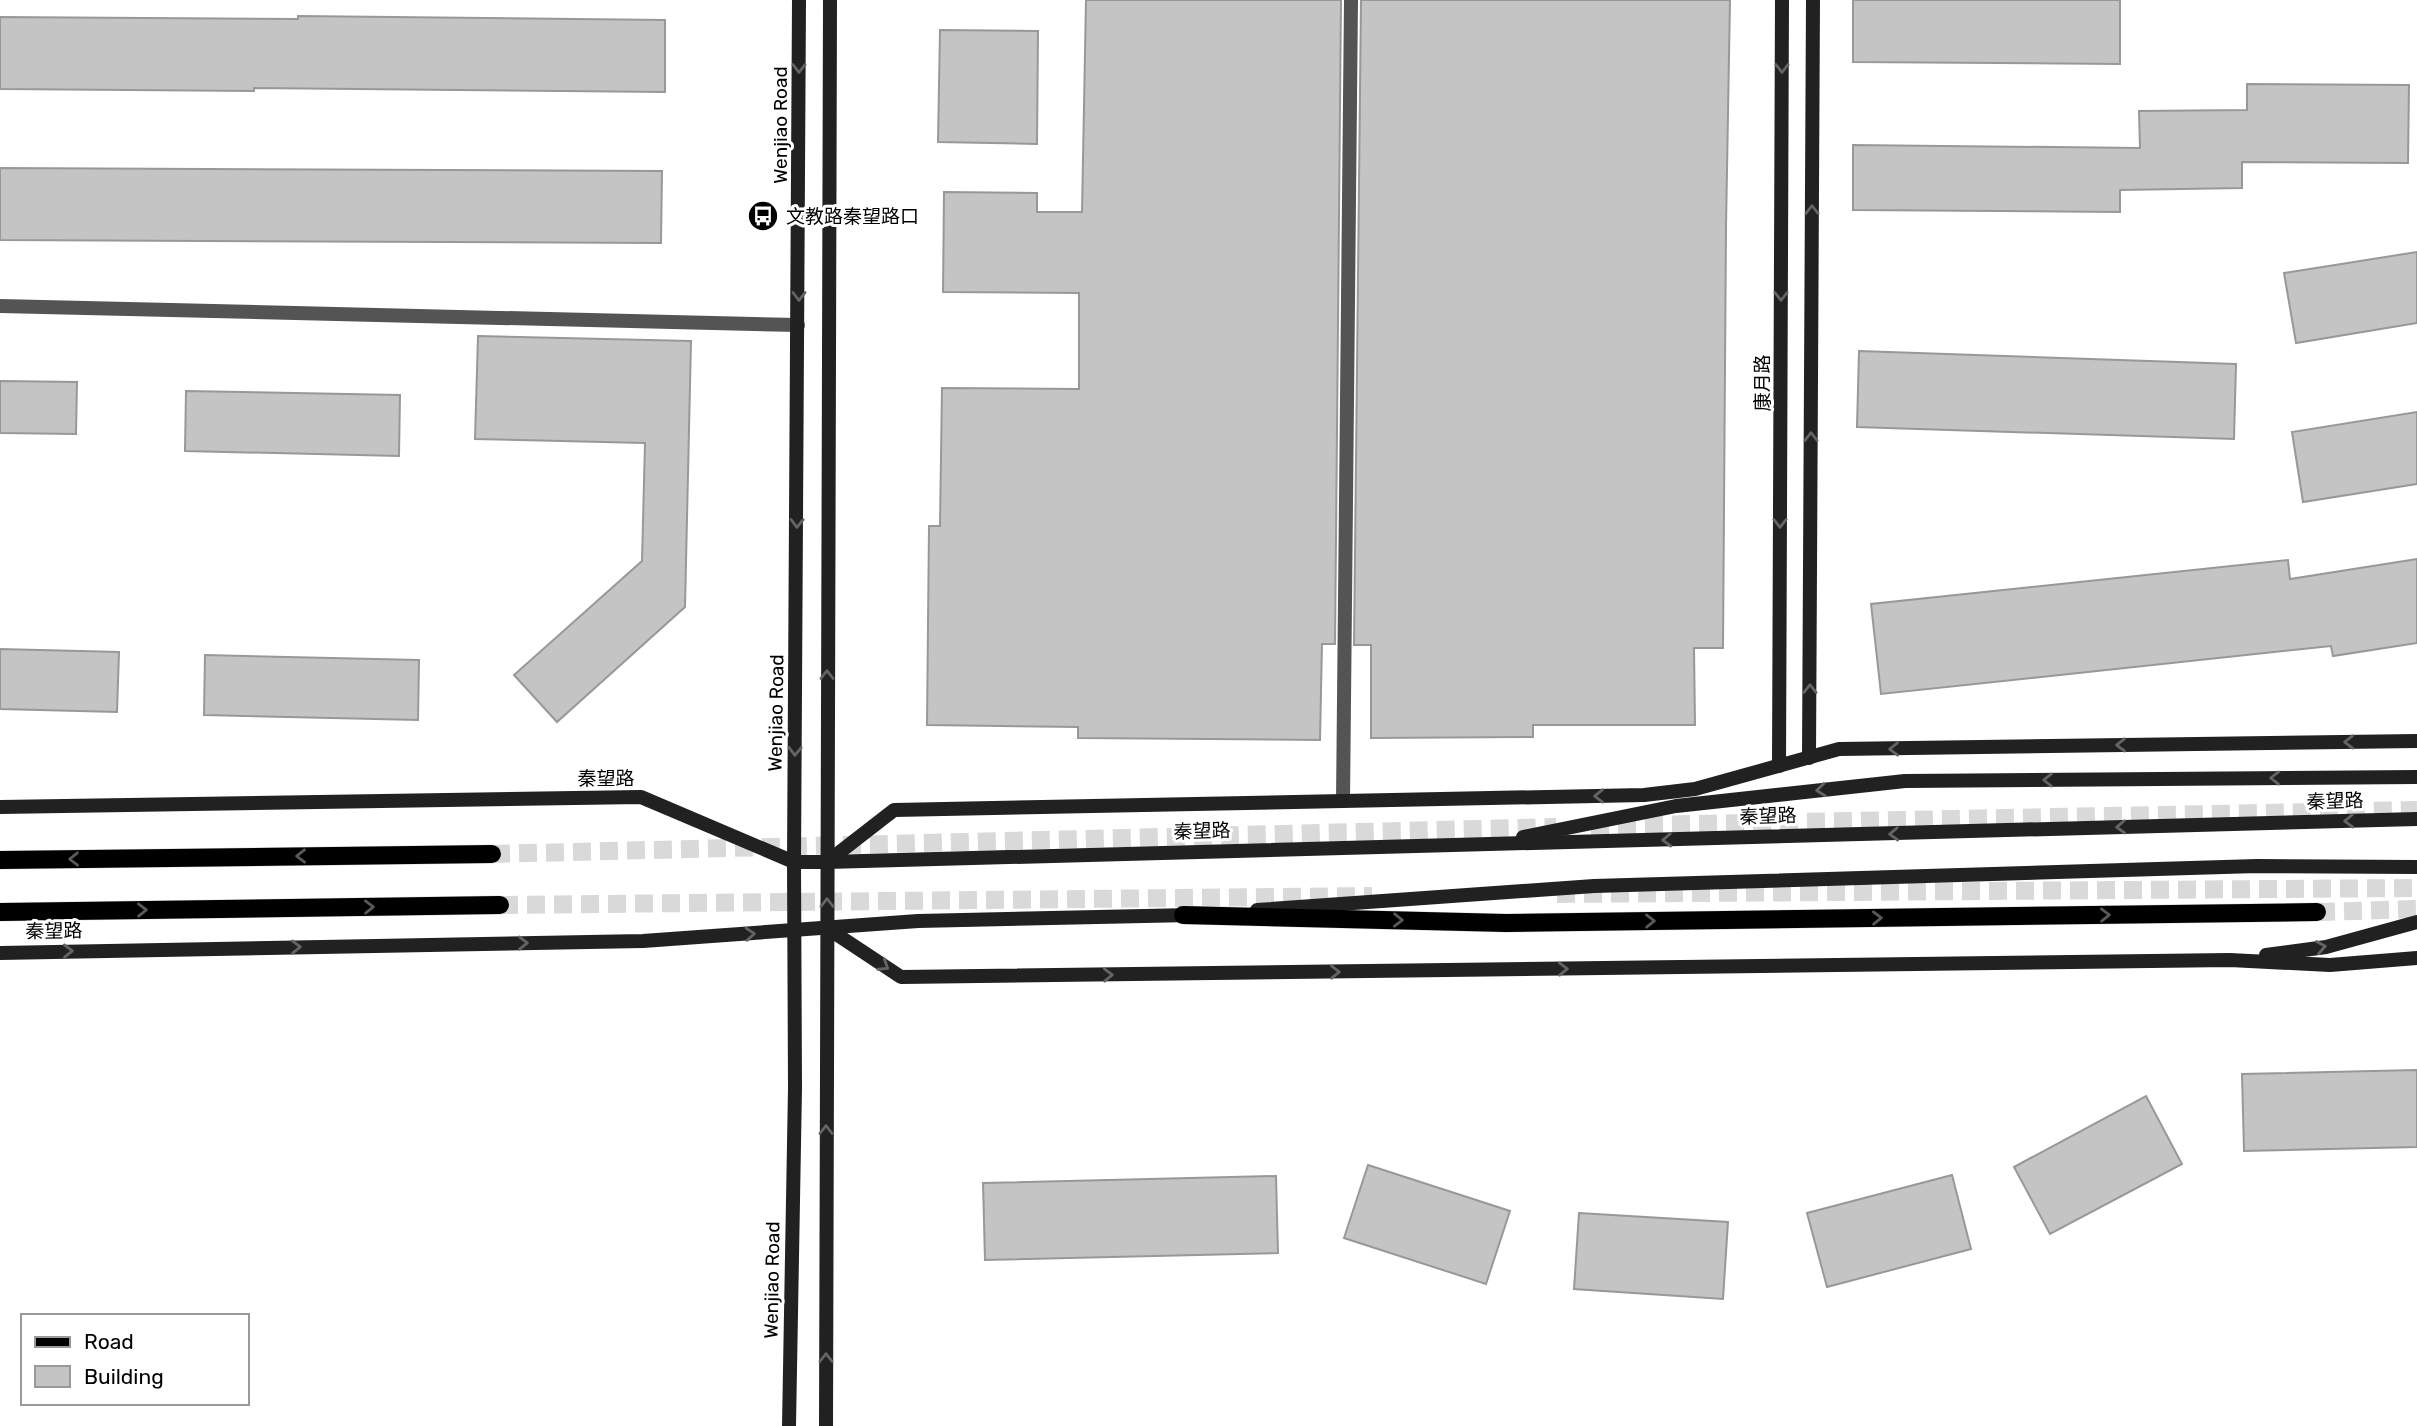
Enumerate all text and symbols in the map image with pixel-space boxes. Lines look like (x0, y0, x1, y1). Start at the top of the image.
one-way arrow (791, 63, 807, 74)
one-way arrow (1774, 63, 1790, 74)
street label: Wenjiao Road (769, 66, 792, 184)
bus stop icon: 文教路秦望路口 (746, 199, 780, 233)
one-way arrow (1804, 204, 1820, 215)
place label: 文教路秦望路口 (786, 205, 919, 228)
one-way arrow (791, 291, 807, 301)
one-way arrow (1773, 291, 1789, 301)
street label: 康月路 (1751, 354, 1774, 412)
one-way arrow (1803, 432, 1819, 442)
one-way arrow (789, 518, 805, 529)
one-way arrow (1772, 518, 1788, 529)
street label: Wenjiao Road (763, 654, 789, 772)
one-way arrow (819, 670, 835, 680)
one-way arrow (1802, 684, 1818, 694)
one-way arrow (2343, 734, 2354, 749)
one-way arrow (2116, 737, 2126, 753)
one-way arrow (1888, 741, 1899, 756)
one-way arrow (787, 746, 803, 756)
street label: 秦望路 (577, 767, 635, 790)
one-way arrow (2270, 770, 2280, 786)
one-way arrow (2042, 772, 2053, 788)
one-way arrow (1815, 782, 1827, 797)
one-way arrow (1593, 788, 1603, 804)
street label: 秦望路 (2306, 789, 2364, 813)
street label: 秦望路 (1739, 804, 1797, 828)
one-way arrow (2343, 814, 2354, 829)
street label: 秦望路 (1173, 819, 1231, 843)
one-way arrow (2116, 820, 2127, 835)
one-way arrow (1888, 826, 1899, 841)
one-way arrow (1661, 832, 1672, 847)
one-way arrow (295, 848, 306, 864)
one-way arrow (68, 852, 79, 867)
one-way arrow (819, 897, 835, 908)
one-way arrow (364, 899, 375, 915)
one-way arrow (137, 902, 147, 918)
one-way arrow (2100, 907, 2111, 923)
one-way arrow (1873, 910, 1883, 926)
one-way arrow (1393, 913, 1404, 928)
one-way arrow (1645, 913, 1656, 929)
street label: 秦望路 (25, 919, 83, 943)
one-way arrow (745, 927, 756, 942)
one-way arrow (518, 936, 529, 951)
one-way arrow (290, 940, 301, 955)
one-way arrow (2315, 940, 2327, 955)
one-way arrow (63, 944, 74, 959)
one-way arrow (876, 958, 889, 971)
one-way arrow (1558, 961, 1568, 977)
one-way arrow (1330, 964, 1341, 980)
one-way arrow (1102, 967, 1113, 982)
one-way arrow (818, 1125, 834, 1135)
street label: Wenjiao Road (759, 1221, 785, 1339)
legend (21, 1314, 248, 1405)
text: Road (84, 1329, 134, 1354)
one-way arrow (818, 1352, 834, 1363)
text: Building (84, 1364, 164, 1389)

